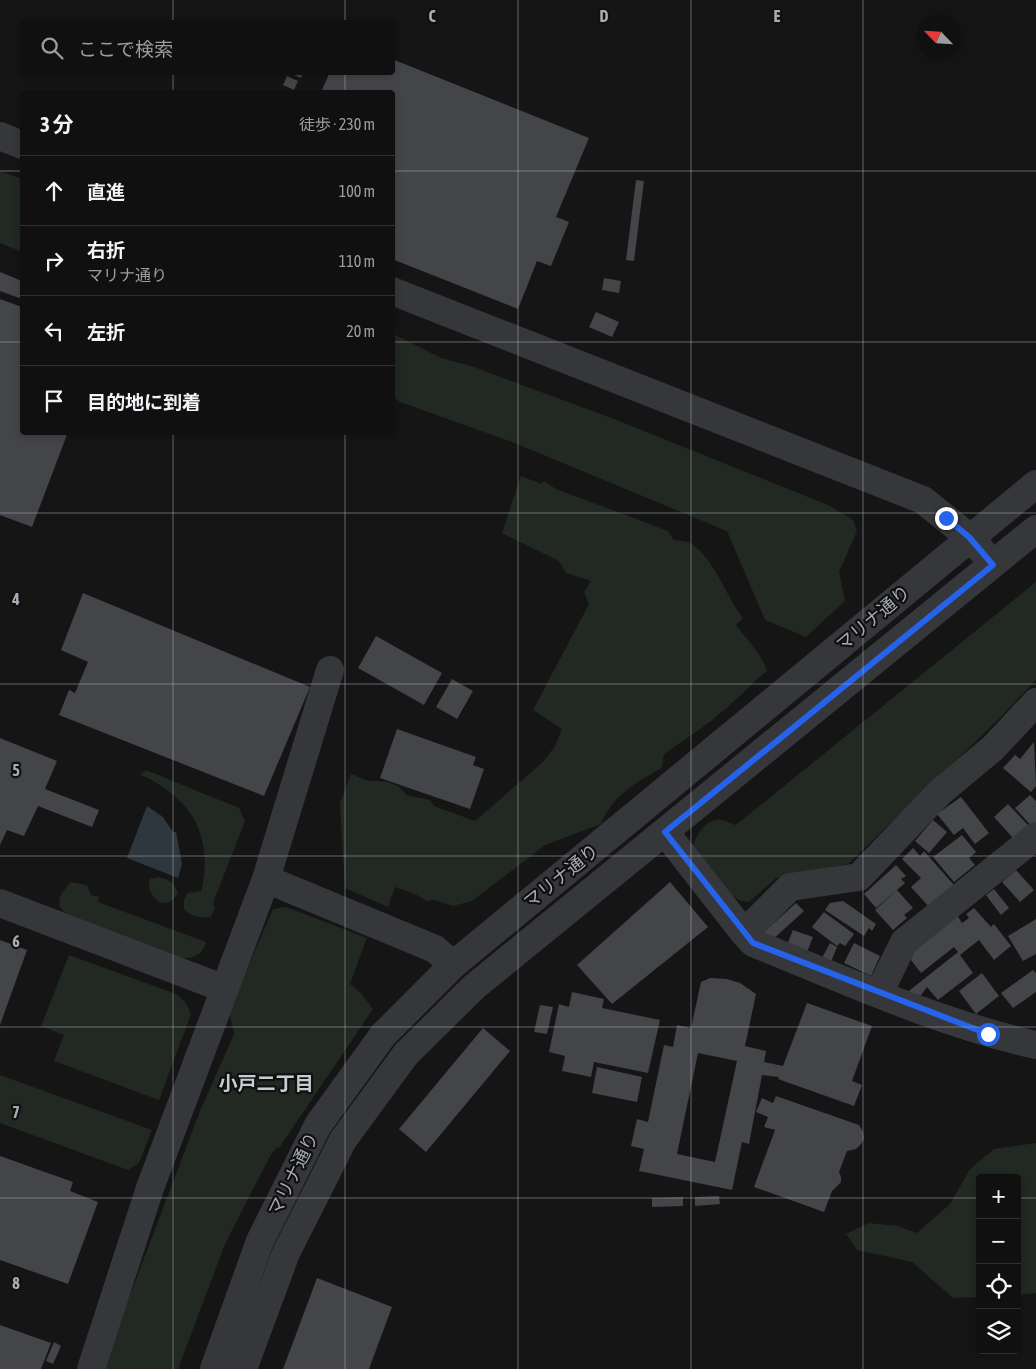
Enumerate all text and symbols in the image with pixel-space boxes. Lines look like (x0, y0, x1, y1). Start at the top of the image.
text: C (428, 7, 436, 25)
text: D (600, 7, 609, 25)
text: E (774, 7, 781, 25)
north arrow (916, 15, 961, 60)
search box (20, 20, 395, 75)
icon: search (38, 34, 66, 62)
text: ここで検索 (78, 38, 173, 60)
text: 3 分 (40, 112, 74, 136)
text: 徒歩 · 230 m (299, 115, 375, 133)
icon: ahead (40, 177, 68, 205)
text: 直進 (87, 181, 125, 203)
text: 100 m (339, 182, 375, 200)
text: 右折 (87, 239, 125, 261)
icon: right (40, 247, 68, 275)
text: 110 m (339, 252, 375, 270)
text: マリナ通り (87, 266, 167, 284)
icon: left (40, 317, 68, 345)
text: 左折 (87, 321, 125, 343)
text: 20 m (346, 322, 375, 340)
icon: arrive (40, 387, 68, 415)
text: 目的地に到着 (87, 391, 201, 413)
route end (935, 507, 958, 530)
street label: マリナ通り (832, 581, 914, 655)
text: 4 (11, 590, 20, 608)
text: 5 (12, 761, 20, 779)
street label: マリナ通り (519, 840, 603, 912)
text: 6 (12, 932, 20, 950)
route start (977, 1023, 1000, 1046)
district label: 小戸二丁目 (218, 1072, 314, 1094)
text: 7 (12, 1103, 20, 1121)
street label: マリナ通り (264, 1129, 322, 1219)
map controls (976, 1174, 1021, 1354)
button: + (976, 1174, 1021, 1219)
button: − (976, 1219, 1021, 1264)
button: locate (976, 1264, 1021, 1309)
text: 8 (12, 1274, 20, 1292)
button: layers (976, 1309, 1021, 1354)

